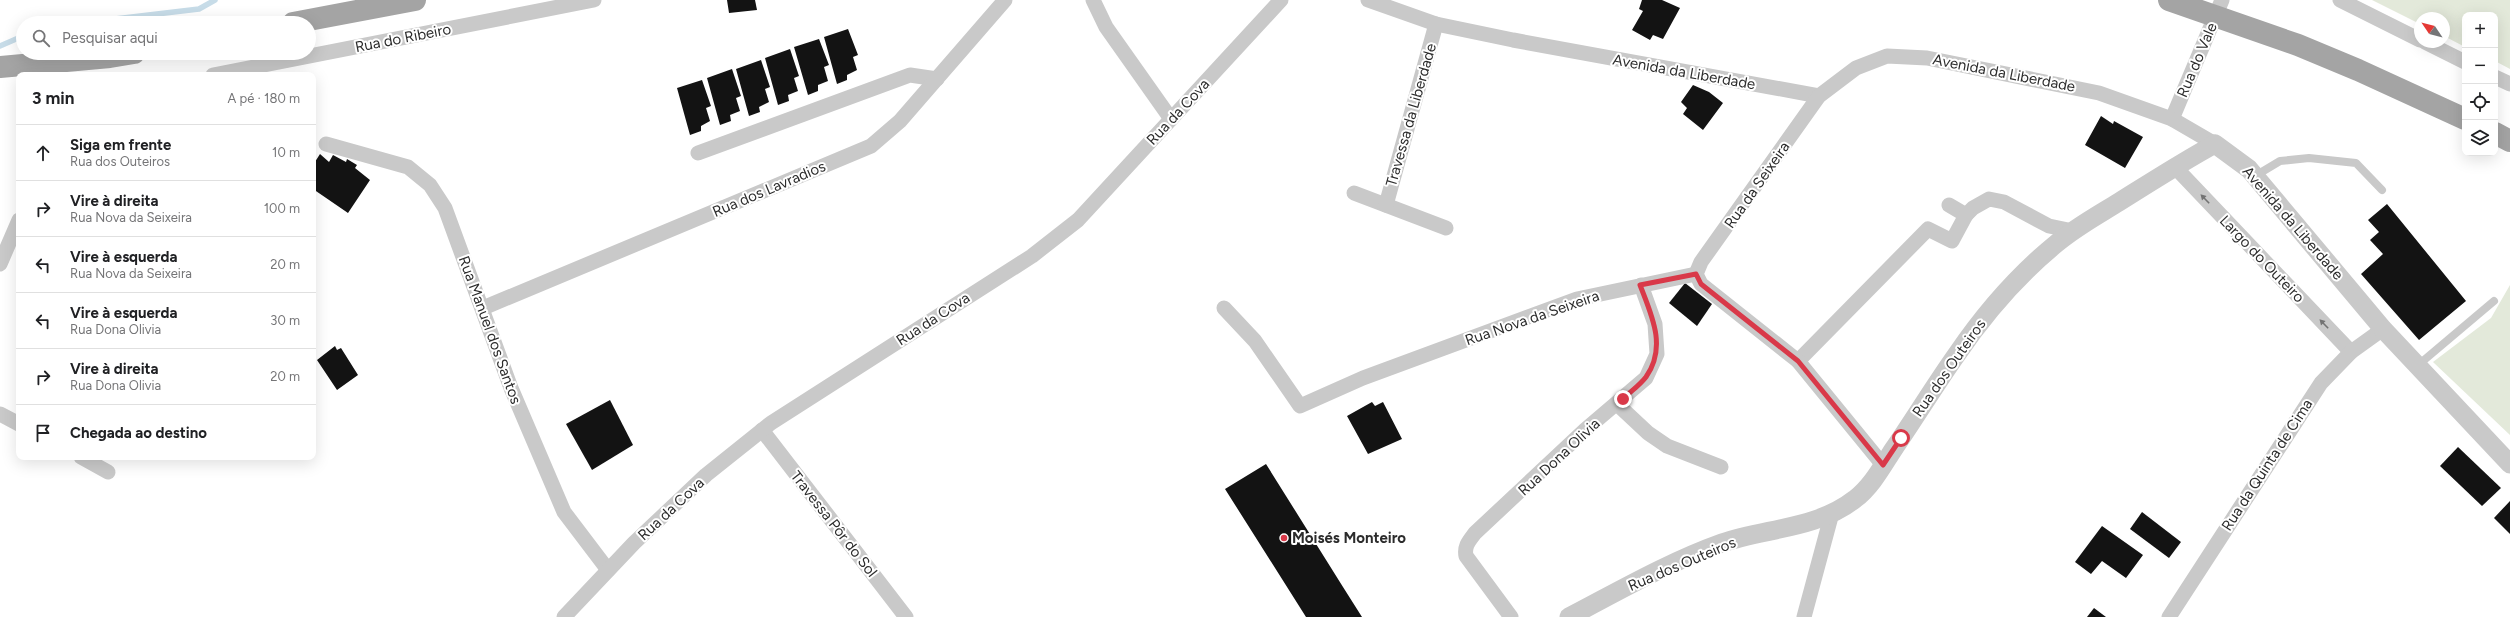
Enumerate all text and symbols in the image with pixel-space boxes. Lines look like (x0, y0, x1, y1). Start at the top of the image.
north arrow (2414, 12, 2450, 48)
map controls (2462, 12, 2498, 156)
button: + (2462, 12, 2498, 48)
search box (16, 16, 316, 60)
street label: Rua do Ribeiro (353, 20, 453, 56)
street label: Rua do Vale (2173, 20, 2221, 100)
icon: search (30, 27, 52, 49)
text: Pesquisar aqui (62, 29, 158, 47)
street label: Travessa da Liberdade (1382, 41, 1440, 189)
button: − (2462, 48, 2498, 84)
street label: Avenida da Liberdade (1931, 50, 2077, 96)
street label: Avenida da Liberdade (1611, 51, 1757, 93)
street label: Rua da Cova (1143, 75, 1213, 149)
button: locate (2462, 84, 2498, 120)
text: 3 min (32, 88, 74, 108)
text: A pé · 180 m (228, 91, 300, 106)
button: layers (2462, 120, 2498, 156)
text: Siga em frente (70, 136, 171, 154)
street label: Rua da Seixeira (1720, 138, 1794, 232)
icon: ahead (32, 142, 54, 164)
text: 10 m (272, 145, 300, 160)
text: Rua dos Outeiros (70, 154, 170, 169)
street label: Rua dos Lavradios (710, 157, 828, 221)
street label: Avenida da Liberdade (2239, 162, 2347, 284)
text: Vire à direita (70, 192, 159, 210)
one-way arrow (2201, 194, 2210, 204)
icon: right (32, 198, 54, 220)
text: 100 m (264, 201, 300, 216)
text: Rua Nova da Seixeira (70, 210, 192, 225)
street label: Largo do Outeiro (2216, 212, 2308, 306)
text: Vire à esquerda (70, 248, 177, 266)
icon: left (32, 254, 54, 276)
street label: Rua Manuel dos Santos (455, 254, 525, 406)
text: 20 m (270, 257, 300, 272)
text: Rua Nova da Seixeira (70, 266, 192, 281)
street label: Rua Nova da Seixeira (1463, 287, 1601, 349)
street label: Rua da Cova (893, 289, 973, 349)
text: Vire à esquerda (70, 304, 177, 322)
icon: left (32, 310, 54, 332)
text: 30 m (270, 313, 300, 328)
street label: Rua dos Outeiros (1909, 316, 1989, 420)
one-way arrow (2319, 319, 2329, 329)
text: Rua Dona Olivia (70, 322, 161, 337)
text: Vire à direita (70, 360, 159, 378)
icon: right (32, 366, 54, 388)
text: 20 m (270, 369, 300, 384)
text: Rua Dona Olivia (70, 378, 161, 393)
route end (1614, 390, 1632, 408)
street label: Rua da Quinta de Cima (2218, 396, 2316, 534)
street label: Rua Dona Olivia (1514, 415, 1604, 499)
icon: arrive (32, 422, 54, 444)
text: Chegada ao destino (70, 424, 207, 442)
route start (1892, 429, 1910, 447)
street label: Travessa Pôr do Sol (787, 467, 881, 581)
street label: Rua da Cova (634, 474, 708, 544)
place label: Moisés Monteiro (1292, 529, 1406, 547)
marker: Moisés Monteiro (1279, 533, 1289, 543)
street label: Rua dos Outeiros (1625, 533, 1739, 595)

